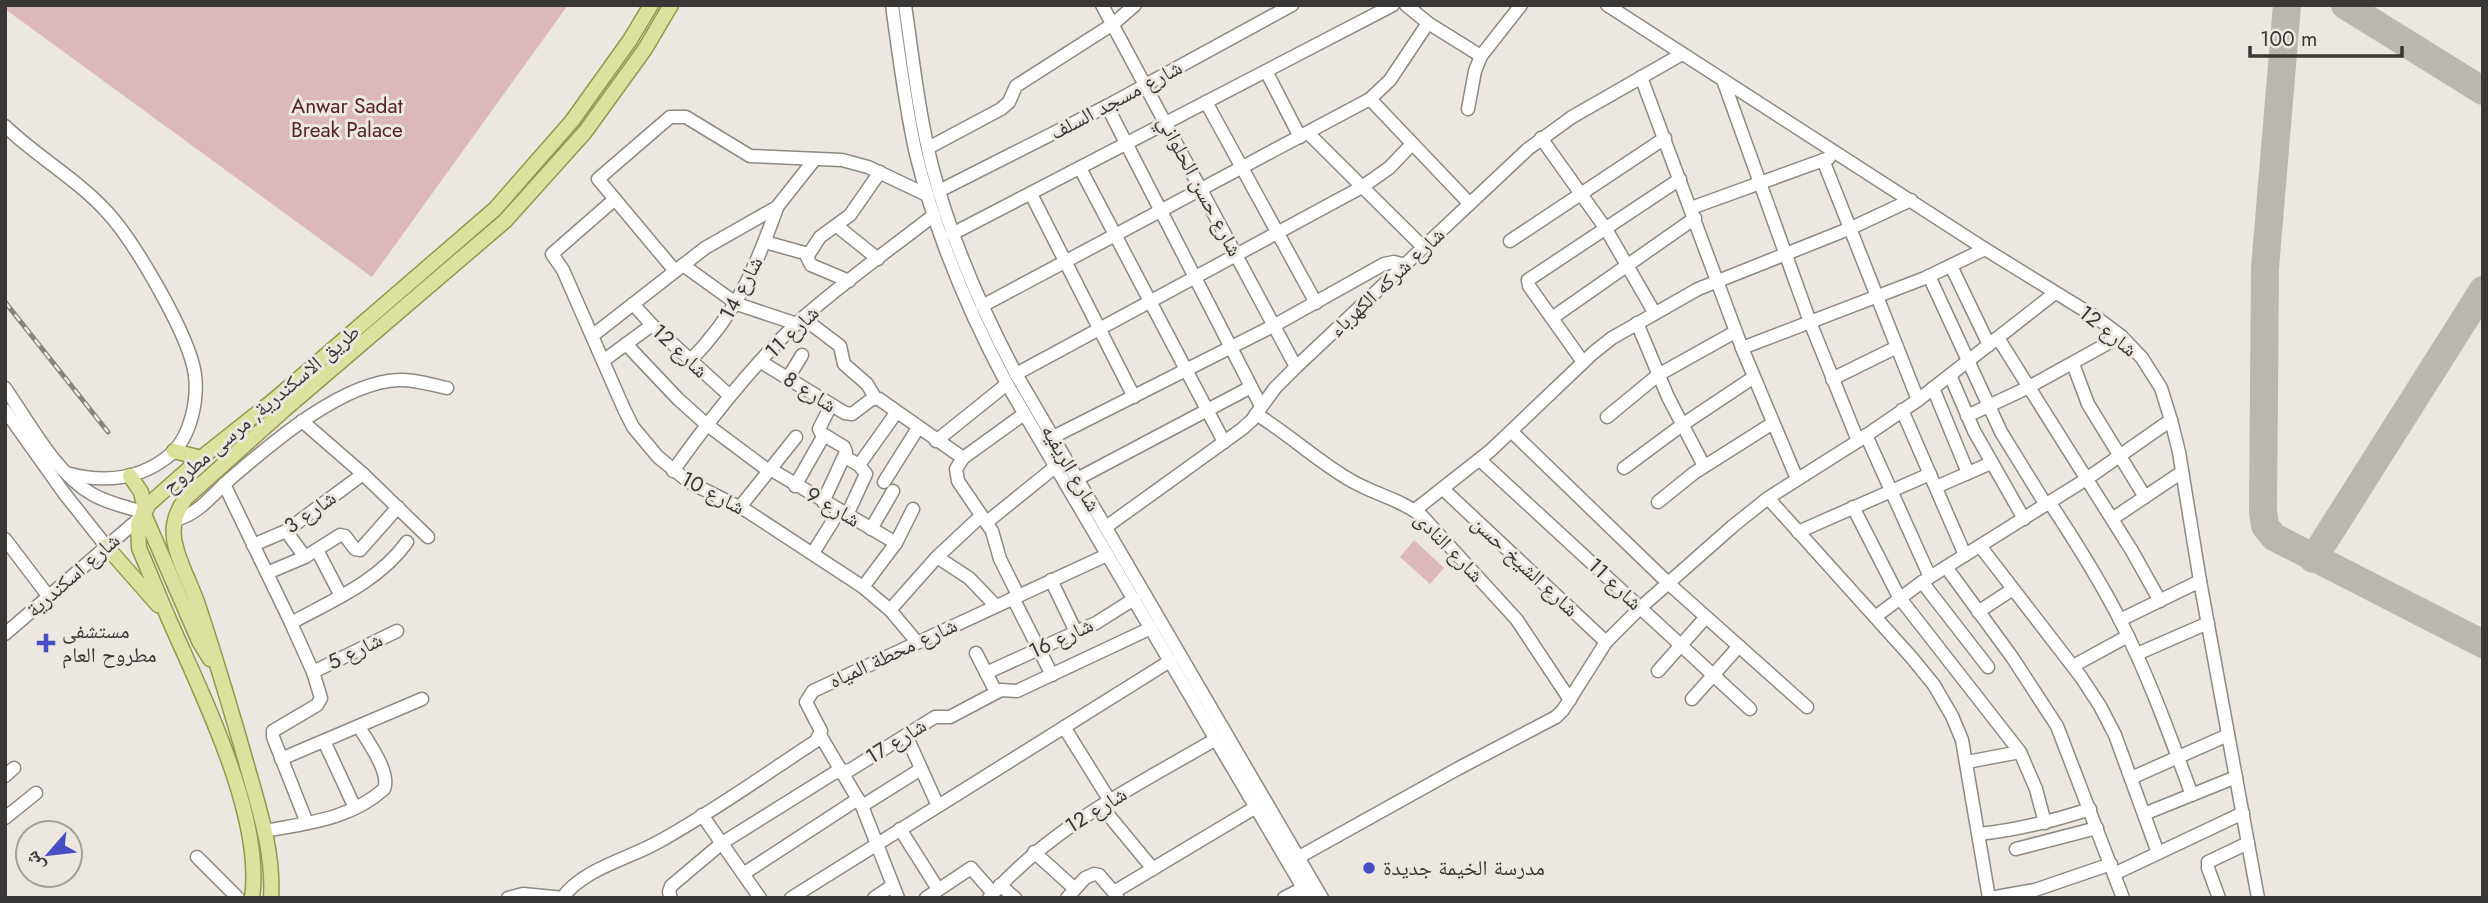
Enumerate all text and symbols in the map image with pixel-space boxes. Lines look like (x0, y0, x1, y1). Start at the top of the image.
scale bar (2250, 14, 2402, 58)
text: 100 m (2260, 24, 2317, 54)
street label: شارع مسجد السلف (1045, 53, 1187, 147)
park label: Anwar Sadat Break Palace (291, 91, 403, 145)
street label: شارع حسن الحلواني (1149, 110, 1250, 262)
street label: شارع شركه الكهرباء (1322, 220, 1452, 344)
street label: شارع 14 (712, 251, 770, 325)
street label: شارع 12 (2072, 298, 2144, 364)
street label: شارع 11 (758, 299, 826, 365)
street label: طريق الاسكندرية, مرسى مطروح (156, 317, 366, 501)
street label: شارع 12 (645, 317, 715, 385)
street label: شارع 8 (778, 364, 842, 420)
street label: شارع الريفيه (1034, 419, 1108, 517)
street label: شارع 10 (676, 464, 750, 522)
street label: شارع 9 (800, 479, 866, 535)
street label: شارع 3 (278, 483, 342, 541)
street label: شارع النادى (1407, 505, 1491, 589)
street label: شارع الشيخ حسن (1465, 508, 1585, 624)
street label: شارع اسكندرية (20, 526, 126, 624)
street label: شارع 11 (1581, 551, 1649, 617)
street label: شارع محطة المياه (824, 610, 962, 696)
street label: شارع 16 (1024, 610, 1098, 666)
place label: مستشفى مطروح العام (62, 616, 156, 670)
street label: شارع 5 (322, 625, 388, 677)
marker: مستشفى مطروح العام (36, 633, 56, 653)
street label: شارع 17 (860, 711, 932, 771)
street label: شارع 12 (1059, 779, 1133, 841)
north arrow (14, 819, 84, 889)
text: ش (18, 847, 51, 877)
place label: مدرسة الخيمة جديدة (1383, 853, 1545, 883)
marker: مدرسة الخيمة جديدة (1361, 860, 1377, 876)

